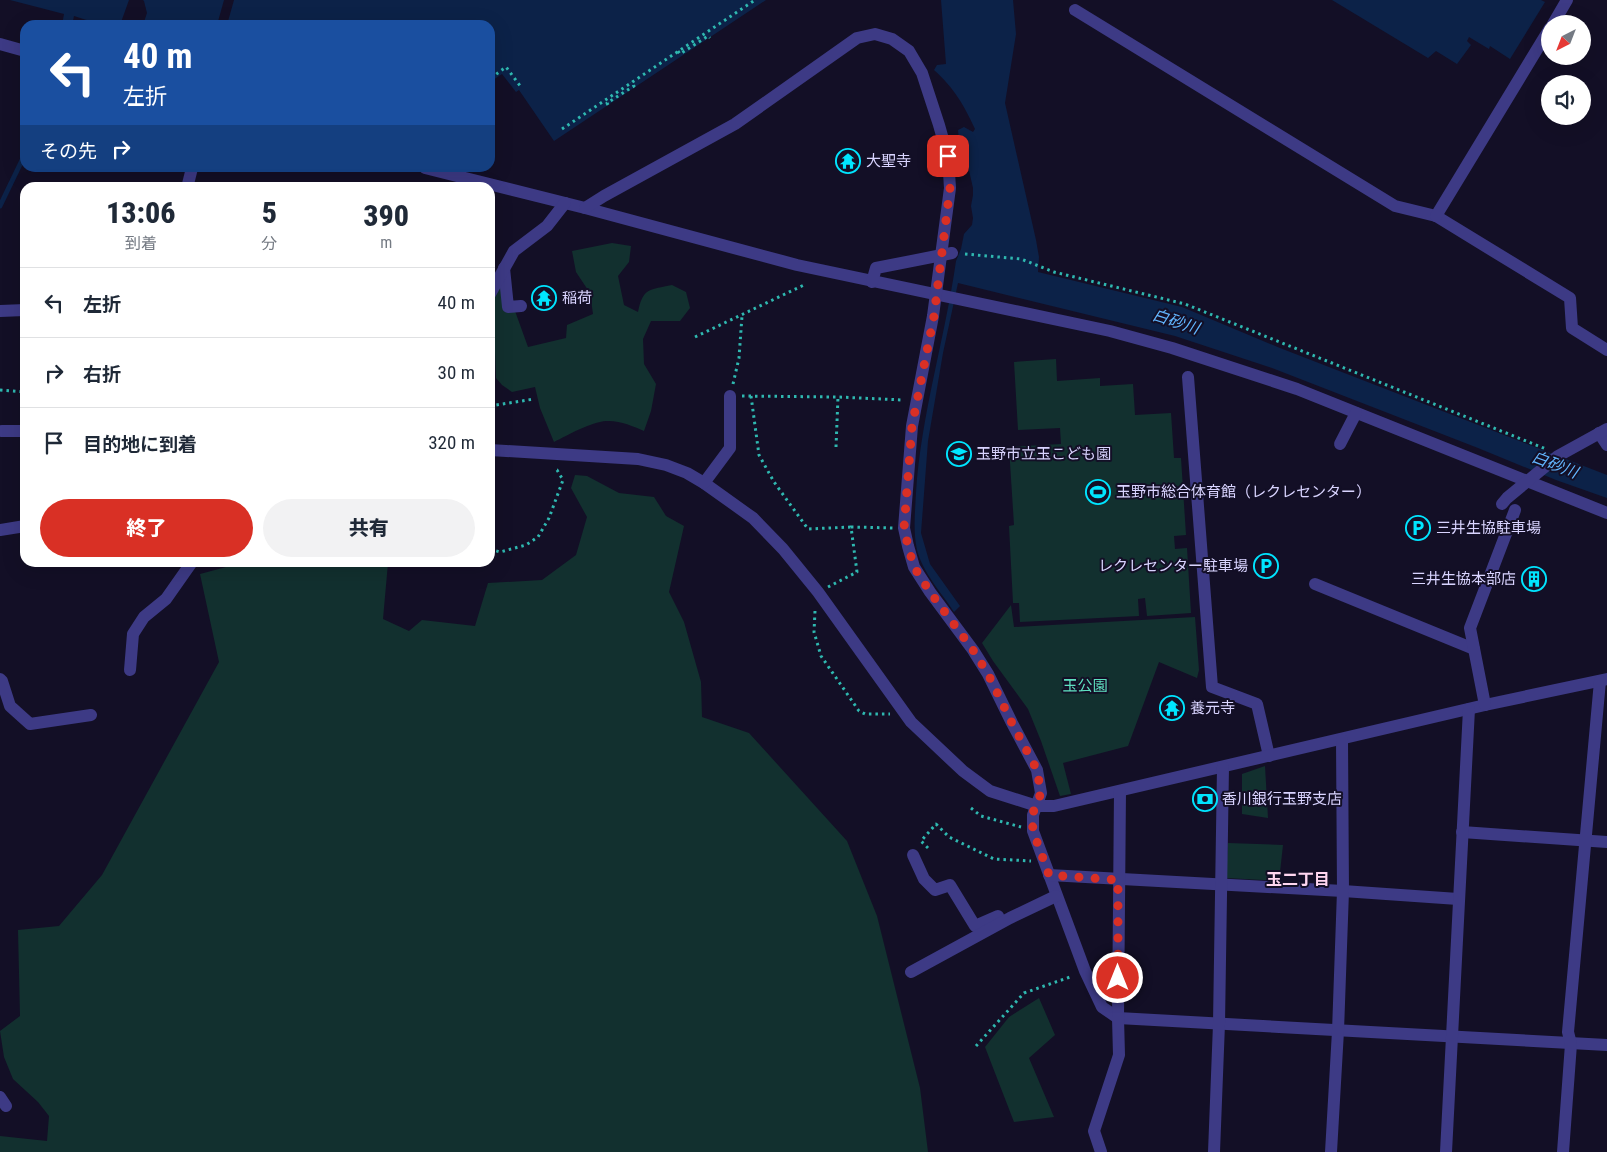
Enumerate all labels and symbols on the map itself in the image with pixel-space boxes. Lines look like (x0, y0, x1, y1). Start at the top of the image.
north arrow (1541, 15, 1591, 65)
pin (927, 135, 969, 177)
temple icon: 大聖寺 (835, 148, 861, 174)
place label: 大聖寺 (866, 152, 911, 170)
temple icon: 稲荷 (531, 285, 557, 311)
place label: 稲荷 (562, 289, 592, 307)
water label: 白砂川 (1150, 305, 1204, 339)
school or university icon: 玉野市立玉こども園 (946, 441, 972, 467)
place label: 玉野市立玉こども園 (976, 445, 1111, 463)
water label: 白砂川 (1529, 447, 1582, 483)
sports icon: 玉野市総合体育館（レクレセンター） (1085, 479, 1111, 505)
place label: 玉野市総合体育館（レクレセンター） (1116, 483, 1371, 501)
parking icon: 三井生協駐車場 (1405, 515, 1431, 541)
place label: 三井生協駐車場 (1436, 519, 1541, 537)
parking icon: レクレセンター駐車場 (1253, 553, 1279, 579)
place label: レクレセンター駐車場 (1098, 557, 1248, 575)
building icon: 三井生協本部店 (1521, 566, 1547, 592)
place label: 三井生協本部店 (1411, 570, 1516, 588)
park label: 玉公園 (1062, 677, 1108, 695)
temple icon: 養元寺 (1159, 695, 1185, 721)
place label: 養元寺 (1190, 699, 1235, 717)
bank icon: 香川銀行玉野支店 (1192, 786, 1218, 812)
place label: 香川銀行玉野支店 (1222, 790, 1342, 808)
district label: 玉二丁目 (1266, 870, 1330, 889)
position arrow (1091, 951, 1143, 1003)

